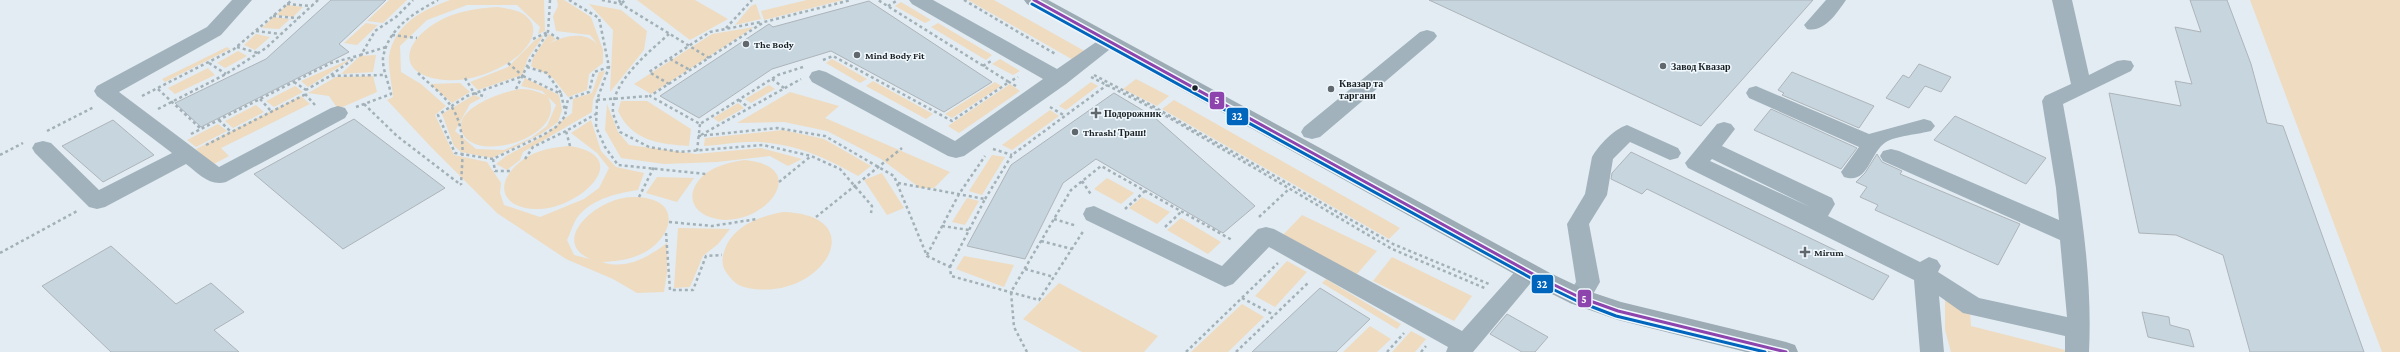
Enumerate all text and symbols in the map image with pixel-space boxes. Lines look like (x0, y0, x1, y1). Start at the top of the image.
marker: The Body (741, 39, 751, 49)
place label: The Body (754, 39, 794, 50)
marker: Mind Body Fit (852, 50, 862, 60)
place label: Mind Body Fit (865, 50, 925, 61)
marker: Завод Квазар (1658, 61, 1668, 71)
place label: Завод Квазар (1671, 61, 1731, 72)
place label: Квазар та таргани (1339, 78, 1383, 101)
unlabelled marker (1190, 83, 1200, 93)
marker: Квазар та таргани (1326, 84, 1336, 94)
line badge: 5 (1209, 91, 1225, 110)
text: 5 (1214, 94, 1220, 106)
line badge: 32 (1226, 107, 1249, 126)
marker: Подорожник (1091, 108, 1101, 118)
place label: Подорожник (1104, 108, 1162, 119)
text: 32 (1232, 110, 1243, 122)
marker: Thrash! Траш! (1070, 127, 1080, 137)
place label: Thrash! Траш! (1083, 127, 1146, 138)
marker: Mirum (1799, 246, 1811, 258)
place label: Mirum (1814, 247, 1844, 258)
line badge: 32 (1531, 274, 1554, 294)
text: 32 (1537, 278, 1548, 290)
line badge: 5 (1577, 289, 1592, 308)
text: 5 (1581, 293, 1587, 305)

